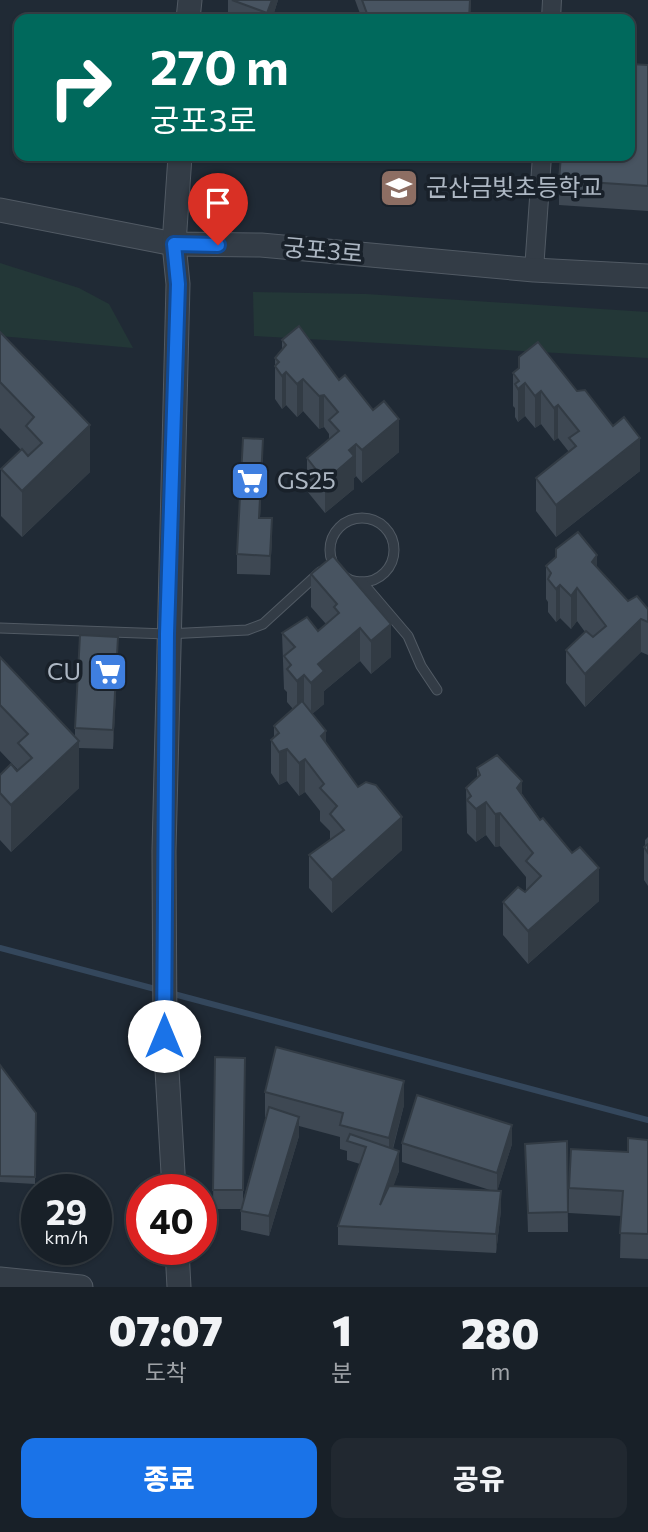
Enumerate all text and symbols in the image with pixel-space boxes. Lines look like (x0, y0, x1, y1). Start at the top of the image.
text: 270 m (150, 35, 289, 95)
icon: right (35, 42, 126, 133)
text: 궁포3로 (150, 99, 257, 139)
school or university icon: 군산금빛초등학교 (378, 167, 420, 209)
place label: 군산금빛초등학교 (426, 172, 603, 201)
pin (188, 173, 248, 245)
icon: arrive (199, 184, 237, 222)
street label: 궁포3로 (282, 232, 364, 267)
supermarket icon: GS25 (229, 460, 271, 502)
place label: GS25 (277, 465, 336, 494)
supermarket icon: CU (87, 651, 129, 693)
place label: CU (47, 656, 81, 685)
position arrow (127, 999, 201, 1073)
speed limit sign: 40 (126, 1174, 217, 1265)
text: 29 (46, 1189, 87, 1232)
text: km/h (45, 1226, 88, 1248)
text: 07:07 (109, 1303, 223, 1355)
text: 1 (332, 1303, 352, 1355)
text: 280 (461, 1306, 539, 1358)
text: m (490, 1357, 510, 1385)
text: 도착 (145, 1358, 187, 1386)
text: 분 (331, 1358, 353, 1386)
button: 종료 (21, 1438, 317, 1518)
button: 공유 (331, 1438, 627, 1518)

